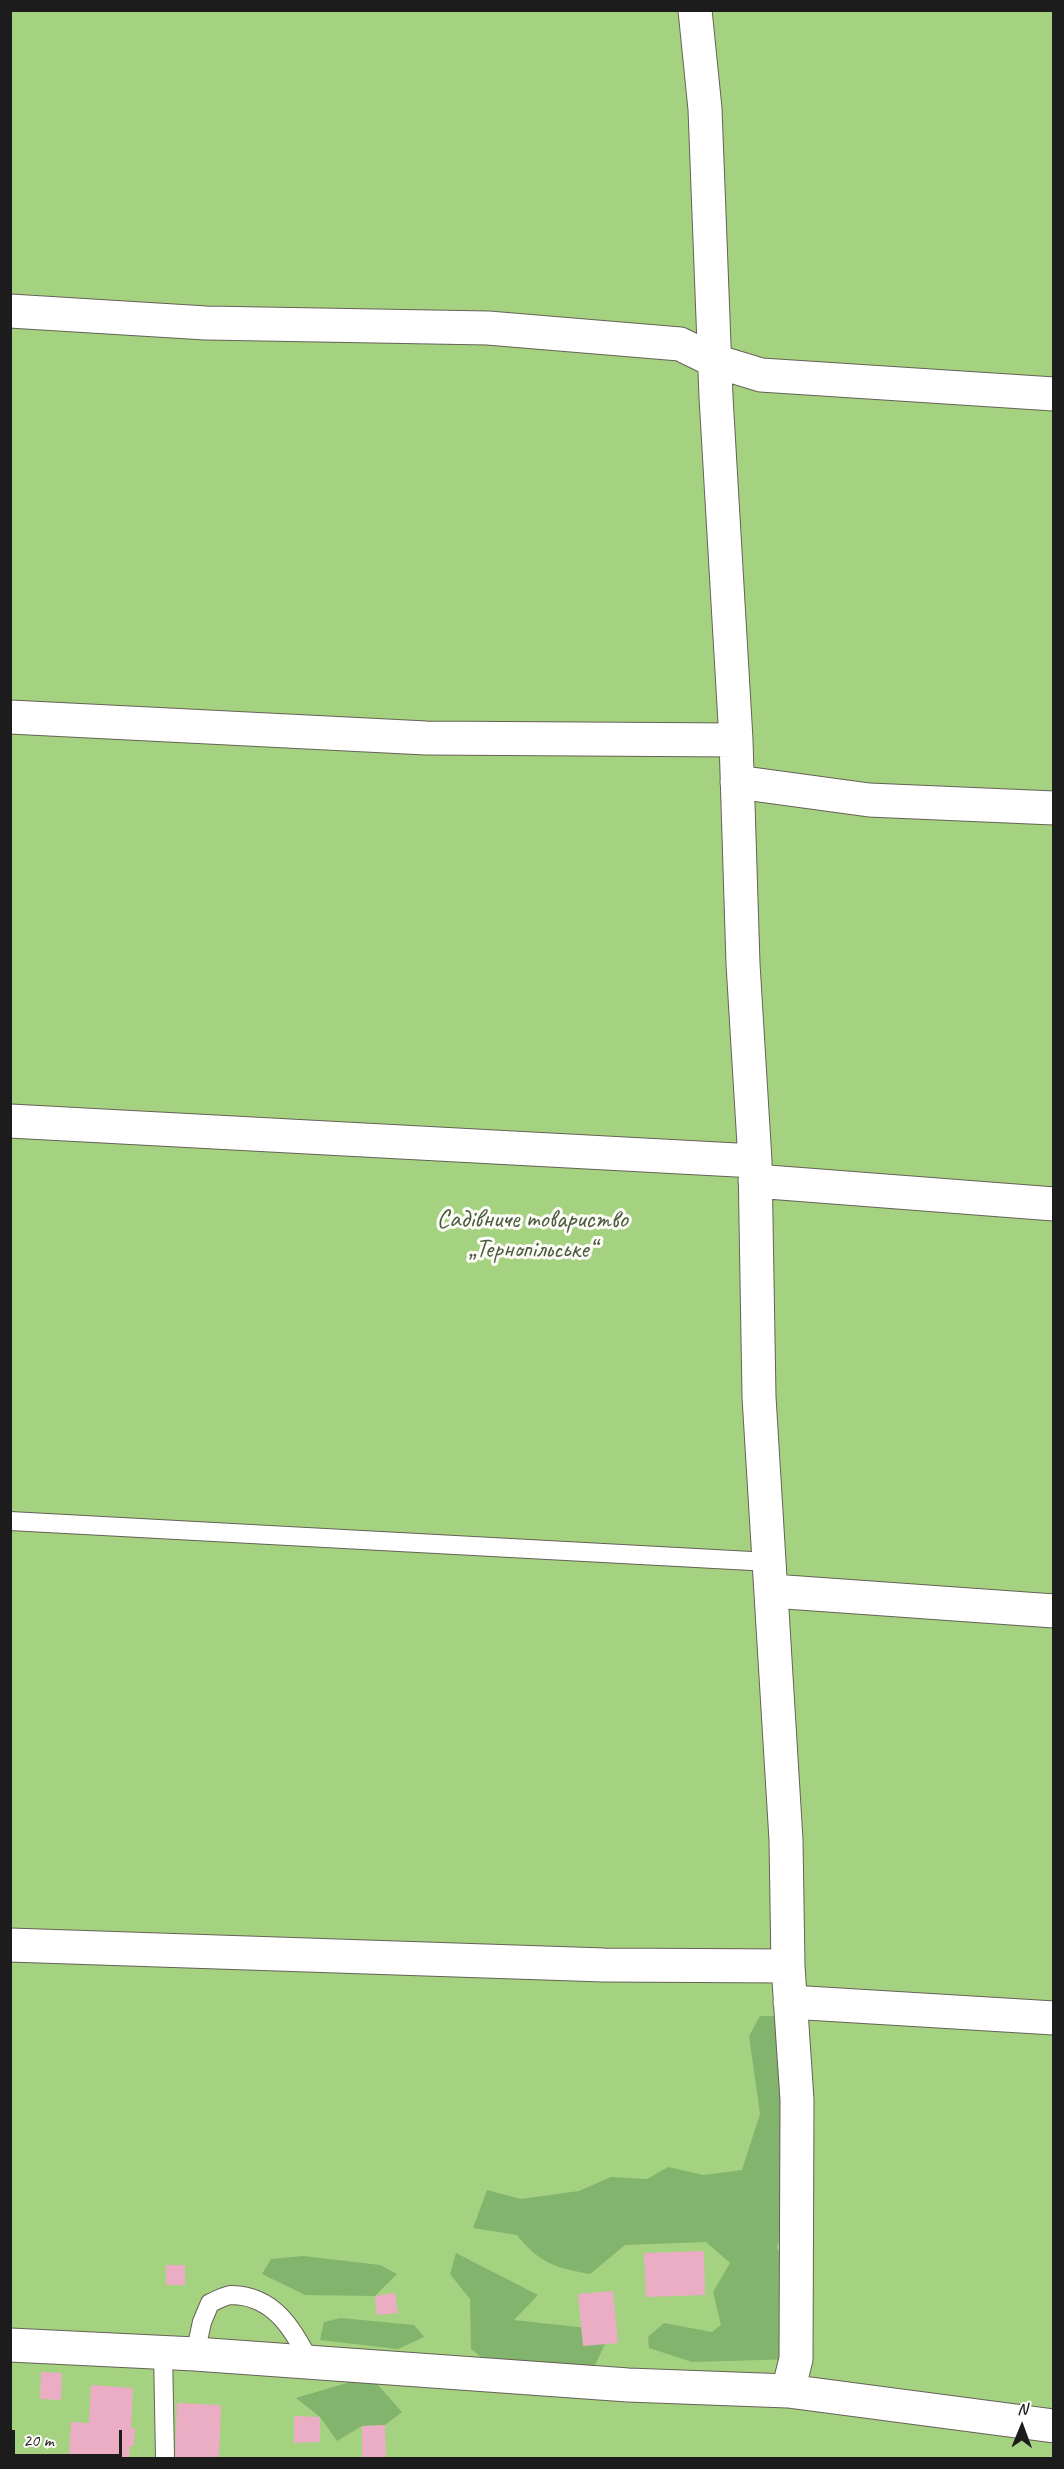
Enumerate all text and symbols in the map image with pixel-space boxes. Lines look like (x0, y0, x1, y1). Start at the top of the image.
park label: Садівниче товариство „Тернопільське“ (436, 1204, 628, 1266)
north arrow (992, 2397, 1052, 2457)
text: N (1017, 2399, 1027, 2419)
scale bar (15, 2418, 124, 2456)
text: 20 m (23, 2429, 54, 2451)

